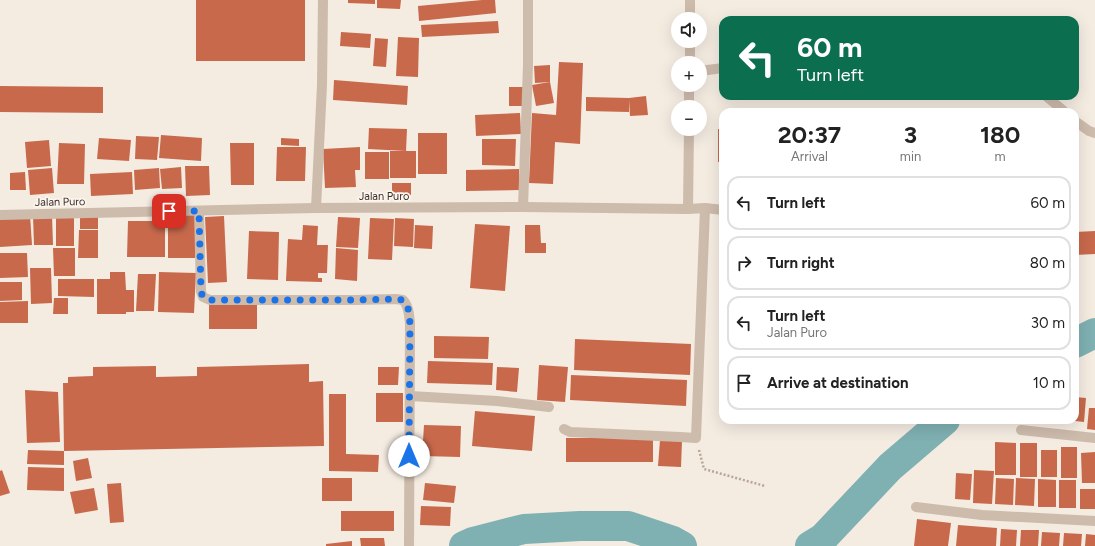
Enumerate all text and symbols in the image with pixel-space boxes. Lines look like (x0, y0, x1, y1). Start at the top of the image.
map controls (671, 12, 707, 136)
button: sound (671, 12, 707, 48)
text: 60 m (797, 30, 862, 64)
icon: left (731, 32, 783, 84)
button: + (671, 56, 707, 92)
text: Turn left (797, 64, 864, 86)
button: − (671, 100, 707, 136)
text: 20:37 (778, 120, 841, 149)
text: 3 (904, 120, 917, 149)
text: 180 (980, 120, 1020, 149)
text: Arrival (791, 149, 828, 164)
text: min (900, 149, 921, 164)
text: m (995, 149, 1006, 164)
street label: Jalan Puro (359, 190, 409, 203)
icon: left (733, 192, 755, 214)
pin (152, 194, 186, 228)
text: Turn left (767, 194, 825, 212)
text: 60 m (1030, 194, 1065, 212)
street label: Jalan Puro (35, 195, 85, 209)
icon: arrive (158, 200, 180, 222)
icon: right (733, 252, 755, 274)
text: Turn right (767, 254, 835, 272)
text: 80 m (1030, 254, 1065, 272)
text: Turn left (767, 307, 825, 325)
icon: left (733, 312, 755, 334)
text: 30 m (1031, 314, 1065, 332)
text: Jalan Puro (767, 325, 827, 340)
icon: arrive (733, 372, 755, 394)
text: Arrive at destination (767, 374, 908, 392)
text: 10 m (1033, 374, 1065, 392)
position arrow (388, 435, 430, 477)

